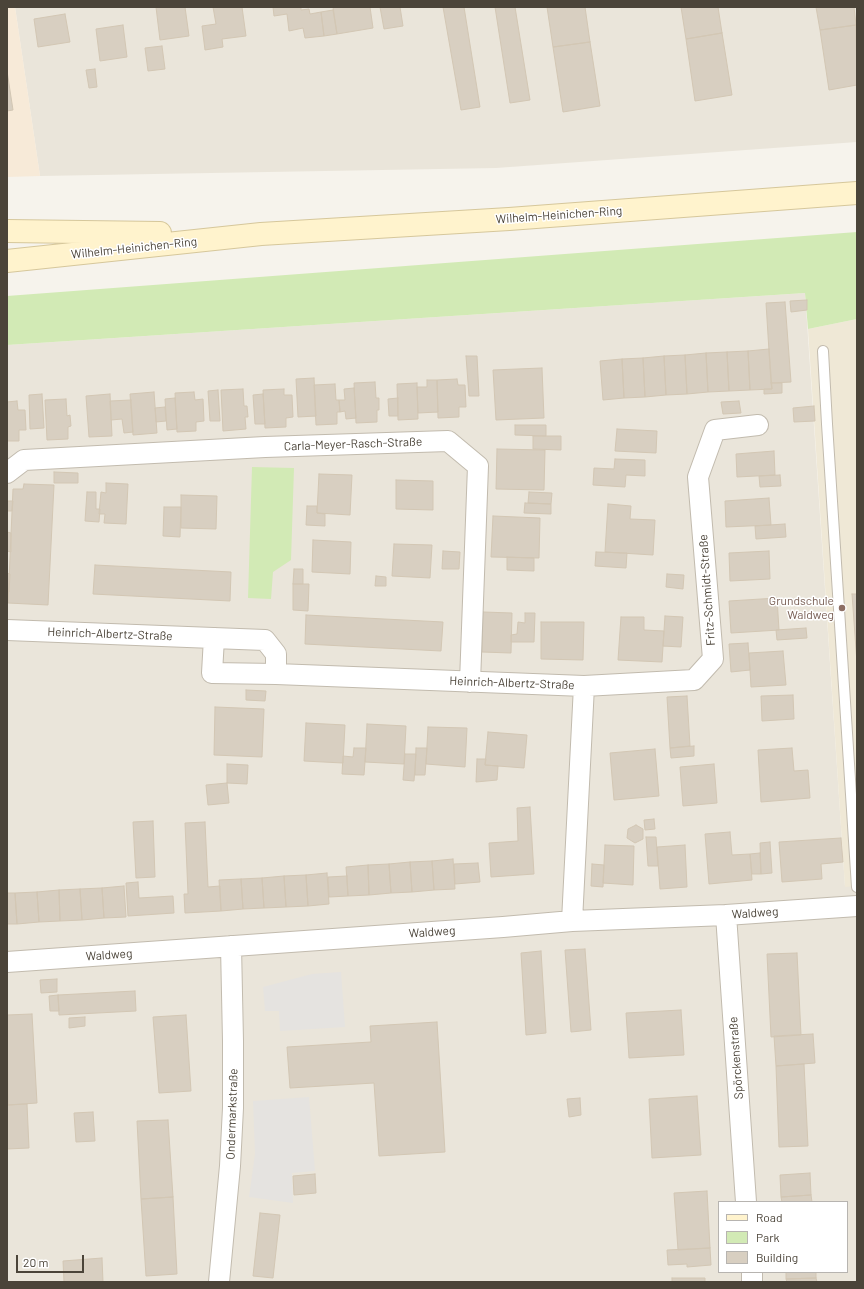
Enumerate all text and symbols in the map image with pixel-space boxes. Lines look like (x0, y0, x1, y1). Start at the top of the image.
street label: Wilhelm-Heinichen-Ring (495, 203, 623, 227)
street label: Wilhelm-Heinichen-Ring (70, 234, 198, 262)
street label: Carla-Meyer-Rasch-Straße (284, 434, 422, 454)
street label: Fritz-Schmidt-Straße (696, 534, 718, 646)
place label: Grundschule Waldweg (769, 594, 834, 622)
marker: Grundschule Waldweg (837, 603, 847, 613)
street label: Heinrich-Albertz-Straße (47, 625, 173, 643)
street label: Heinrich-Albertz-Straße (449, 674, 575, 692)
street label: Waldweg (731, 904, 779, 922)
street label: Waldweg (408, 923, 456, 941)
street label: Waldweg (85, 946, 133, 964)
street label: Spörckenstraße (726, 1016, 746, 1100)
street label: Ondermarkstraße (223, 1068, 241, 1160)
legend (718, 1201, 848, 1273)
text: Road (756, 1210, 783, 1224)
text: Park (756, 1230, 780, 1244)
scale bar (18, 1247, 86, 1273)
text: Building (756, 1250, 798, 1264)
text: 20 m (23, 1255, 49, 1269)

